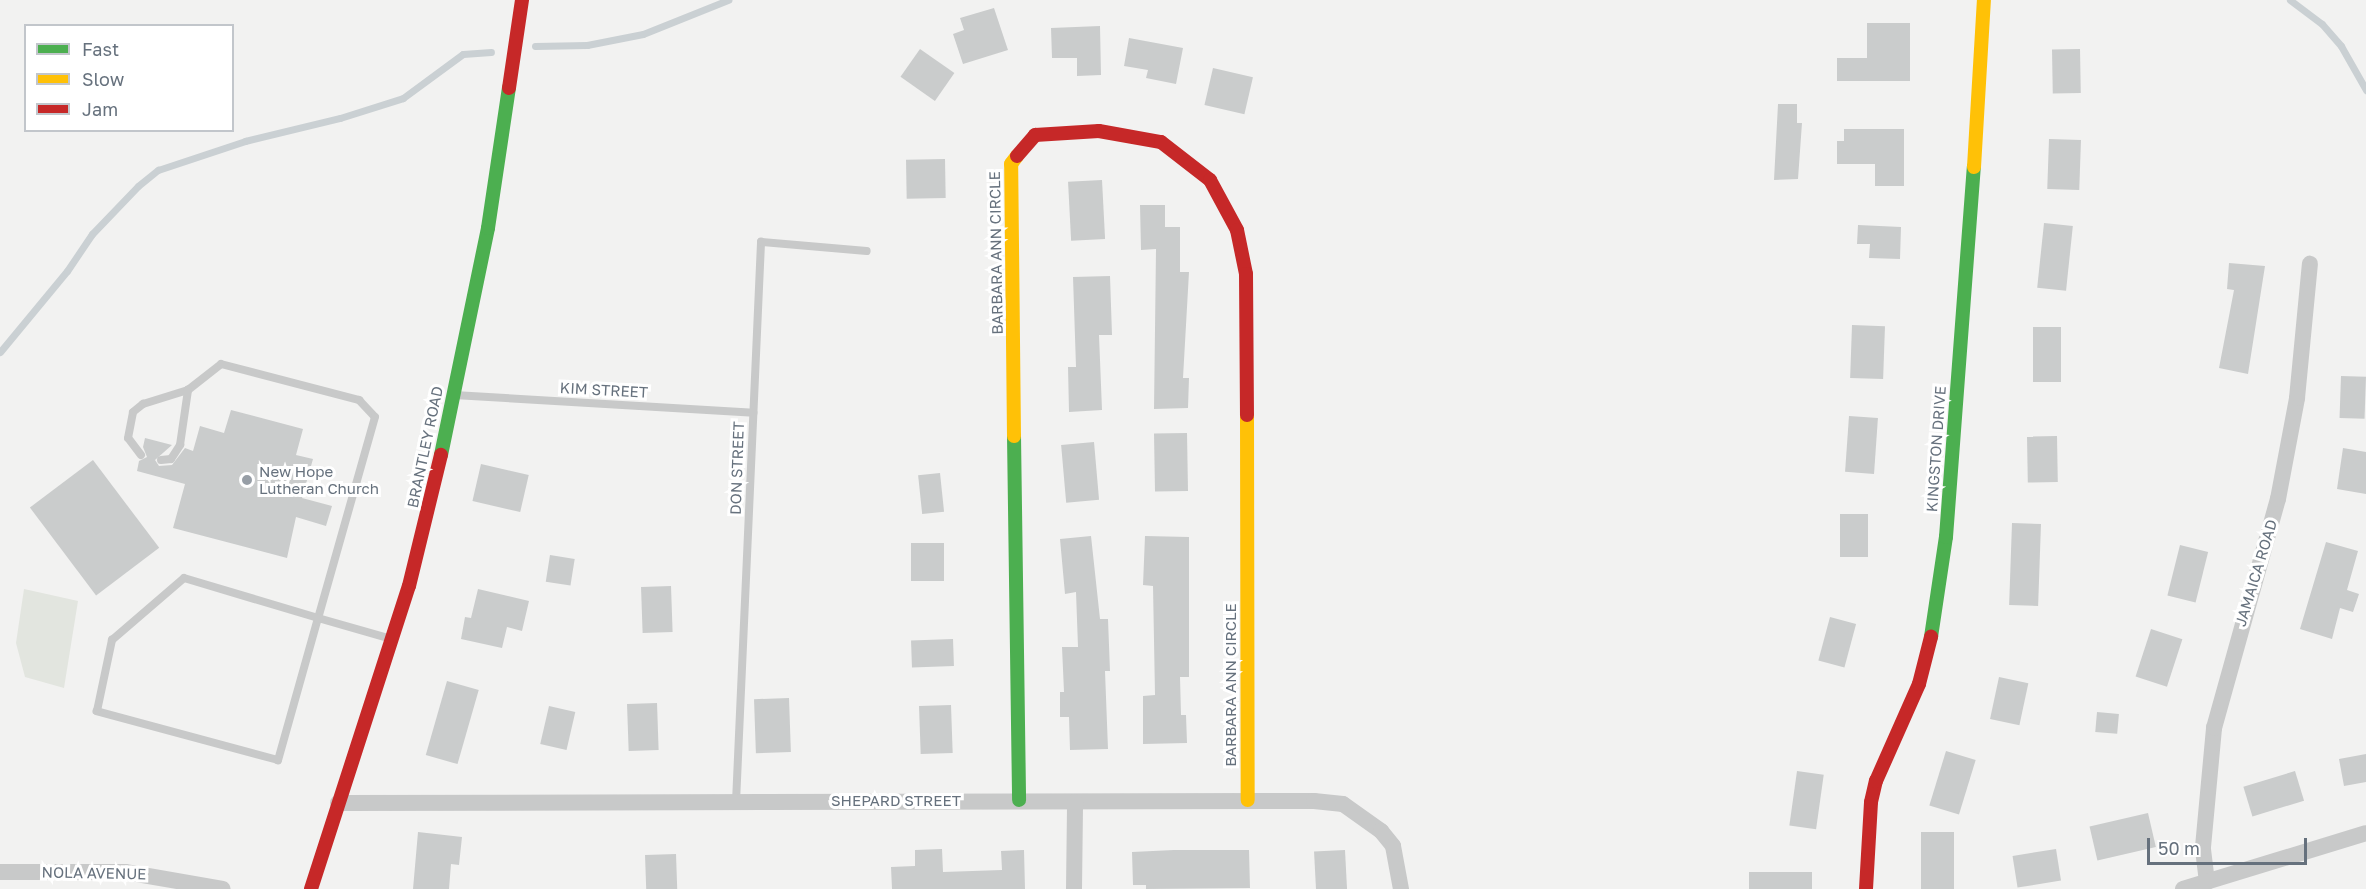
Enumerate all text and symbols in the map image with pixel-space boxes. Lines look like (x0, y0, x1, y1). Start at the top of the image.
legend (24, 24, 234, 132)
text: Fast (82, 38, 119, 60)
text: Slow (82, 68, 124, 90)
text: Jam (82, 98, 118, 120)
street label: BARBARA ANN CIRCLE (986, 171, 1006, 335)
street label: KIM STREET (559, 379, 649, 401)
street label: BRANTLEY ROAD (403, 385, 447, 509)
street label: KINGSTON DRIVE (1923, 385, 1949, 513)
street label: DON STREET (726, 421, 748, 515)
place label: New Hope Lutheran Church (259, 462, 379, 497)
marker: New Hope Lutheran Church (240, 473, 254, 487)
street label: JAMAICA ROAD (2231, 517, 2281, 629)
street label: BARBARA ANN CIRCLE (1222, 603, 1240, 767)
street label: SHEPARD STREET (831, 792, 961, 810)
scale bar (2150, 826, 2310, 864)
text: 50 m (2158, 837, 2200, 859)
street label: NOLA AVENUE (42, 863, 146, 883)

